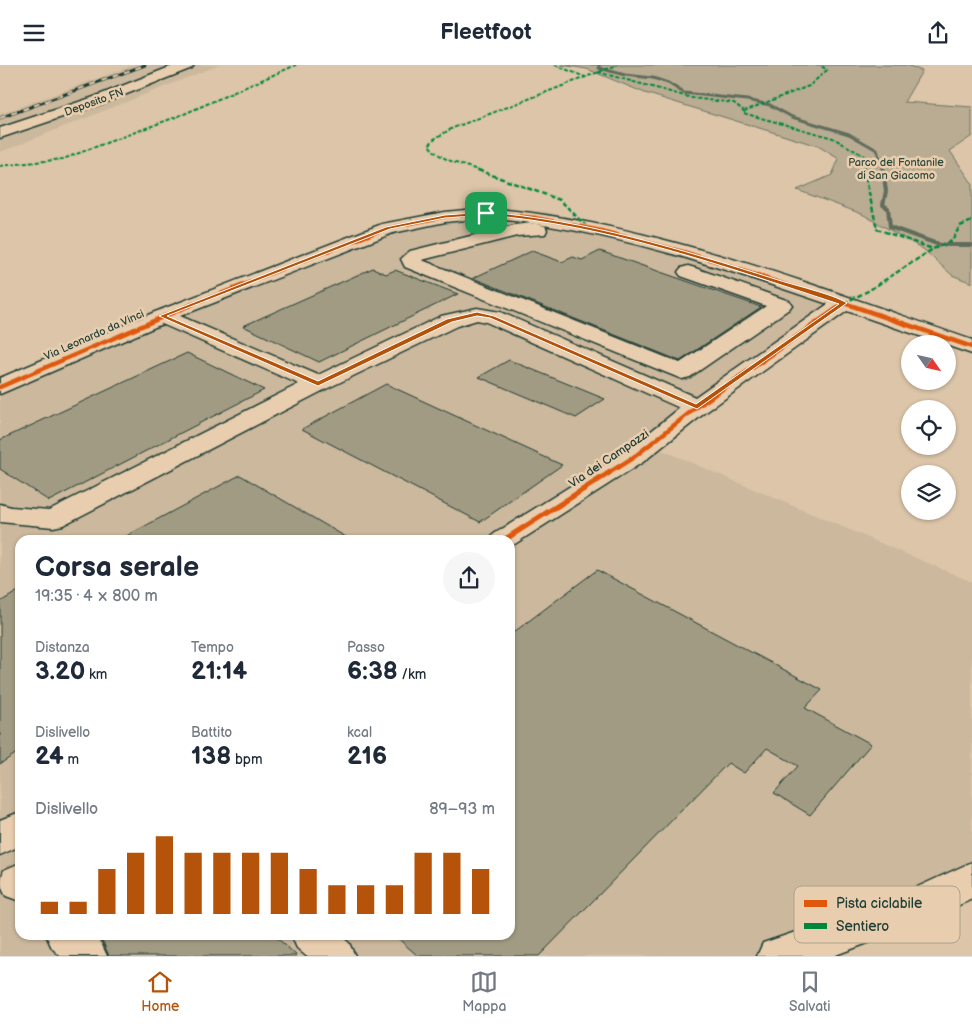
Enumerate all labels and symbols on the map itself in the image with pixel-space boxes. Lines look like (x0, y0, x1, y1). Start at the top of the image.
street label: Deposito FN (63, 85, 125, 119)
park label: Parco del Fontanile di San Giacomo (848, 156, 944, 182)
pin (465, 192, 507, 234)
street label: Via Leonardo da Vinci (42, 307, 146, 363)
north arrow (901, 335, 956, 390)
street label: Via dei Campazzi (566, 427, 652, 491)
legend (794, 886, 960, 943)
text: Pista ciclabile (836, 895, 922, 912)
text: Sentiero (836, 918, 889, 935)

